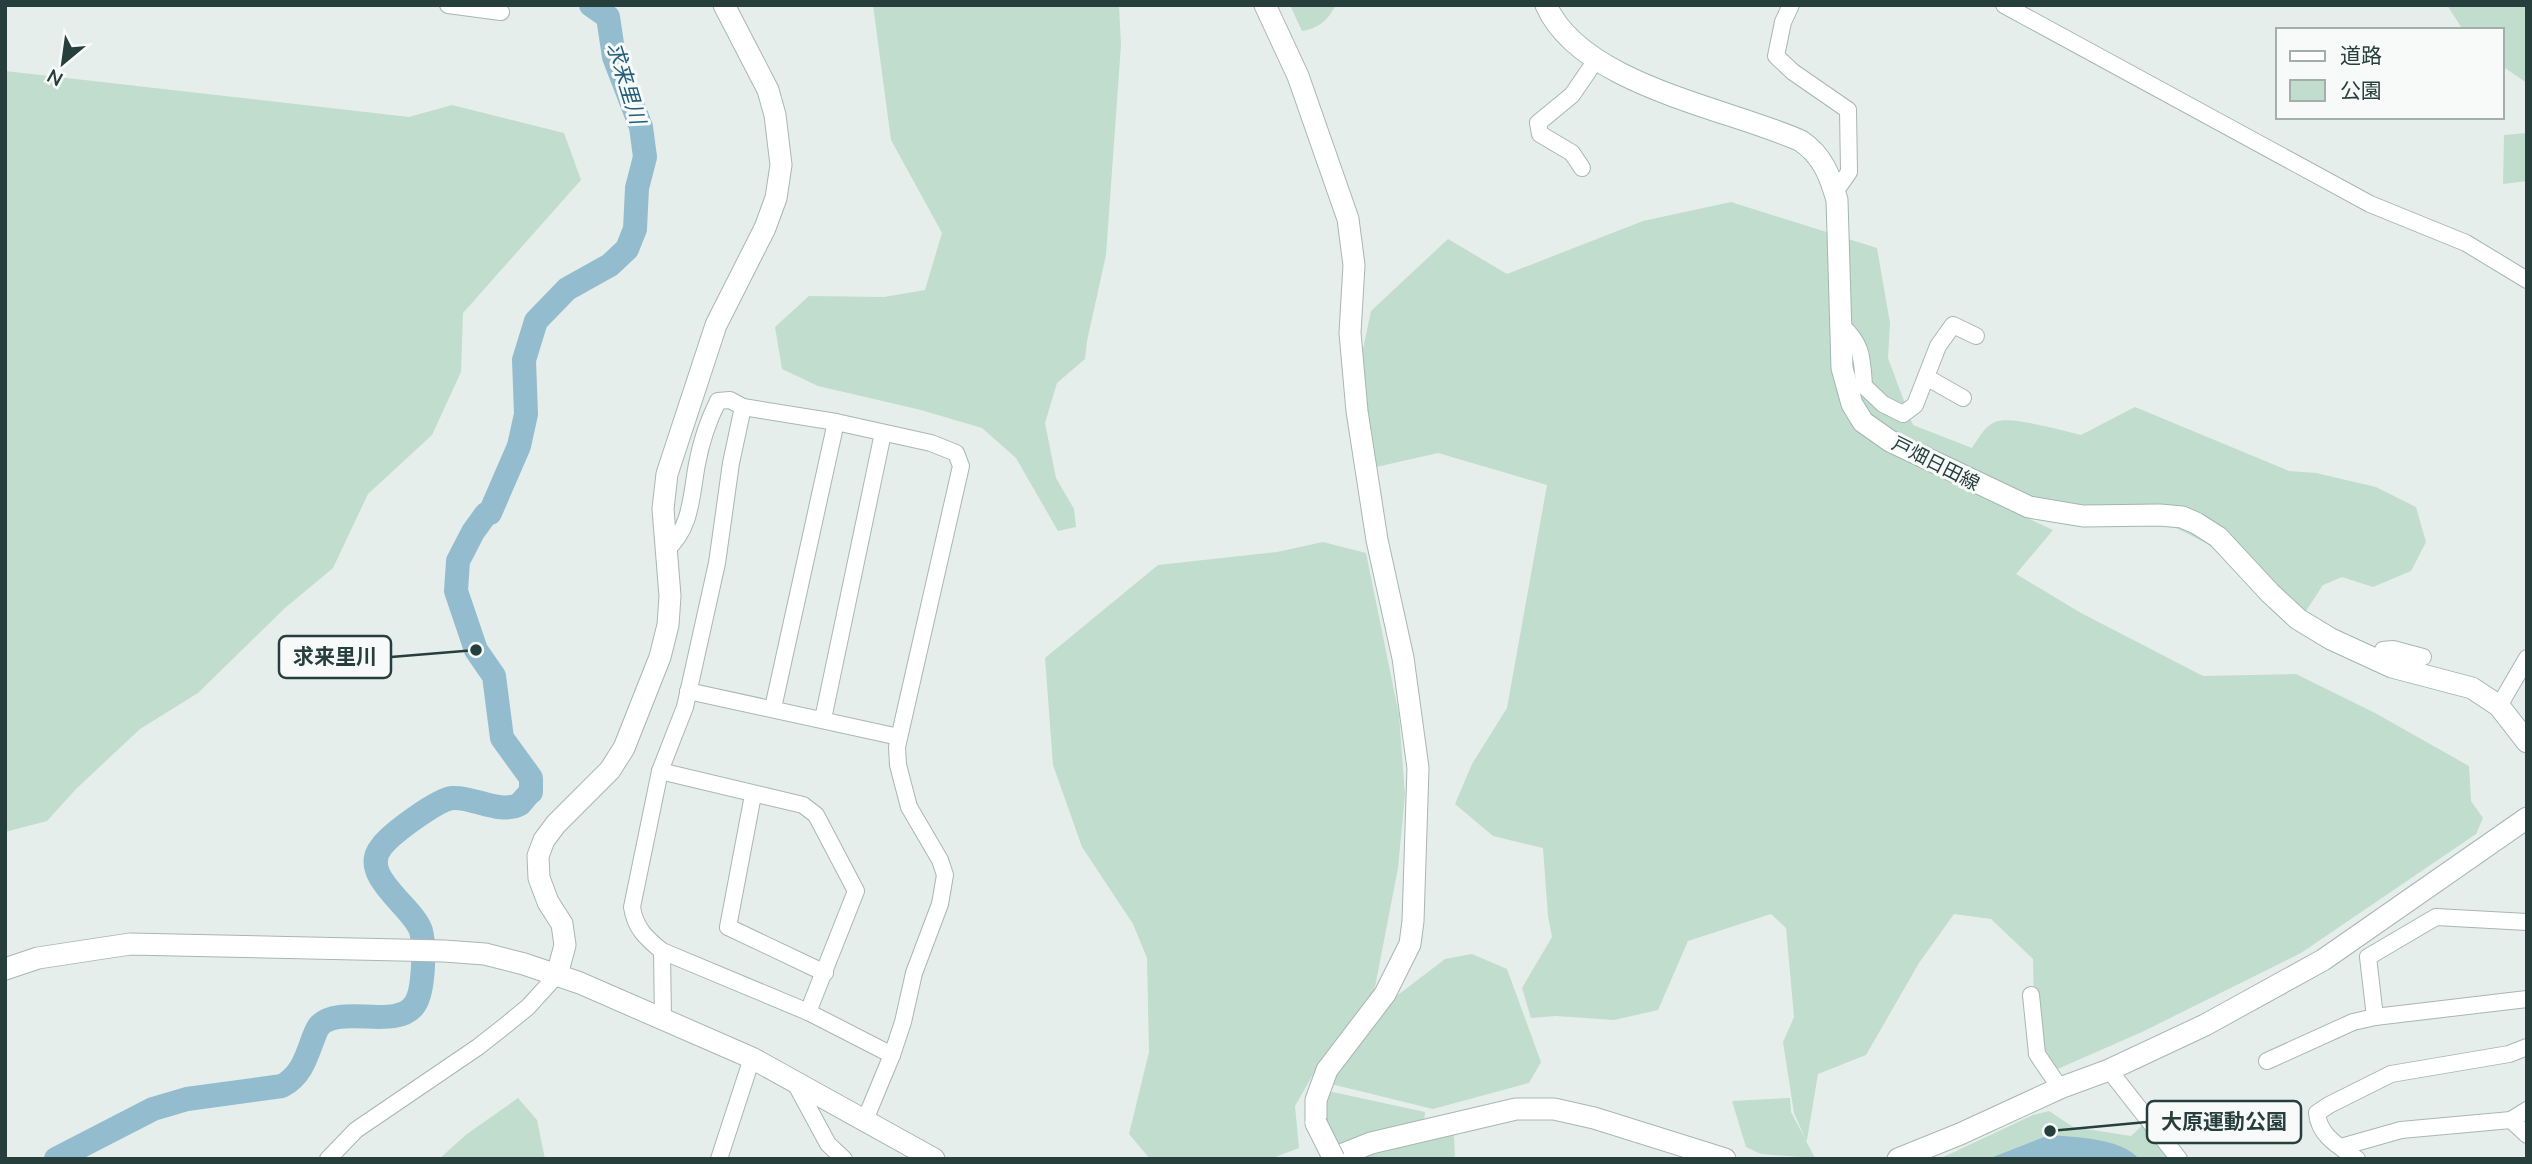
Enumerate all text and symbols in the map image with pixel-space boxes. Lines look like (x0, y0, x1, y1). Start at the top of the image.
north arrow (28, 28, 98, 98)
legend (2276, 28, 2504, 119)
water label: 求来里川 (602, 39, 652, 129)
text: 道路 (2340, 42, 2382, 68)
text: N (43, 64, 67, 92)
text: 公園 (2340, 77, 2382, 103)
street label: 戸畑日田線 (1888, 431, 1984, 495)
callout: 求来里川 (279, 636, 391, 678)
text: 求来里川 (293, 643, 377, 669)
callout: 大原運動公園 (2147, 1101, 2301, 1143)
text: 大原運動公園 (2161, 1108, 2287, 1134)

